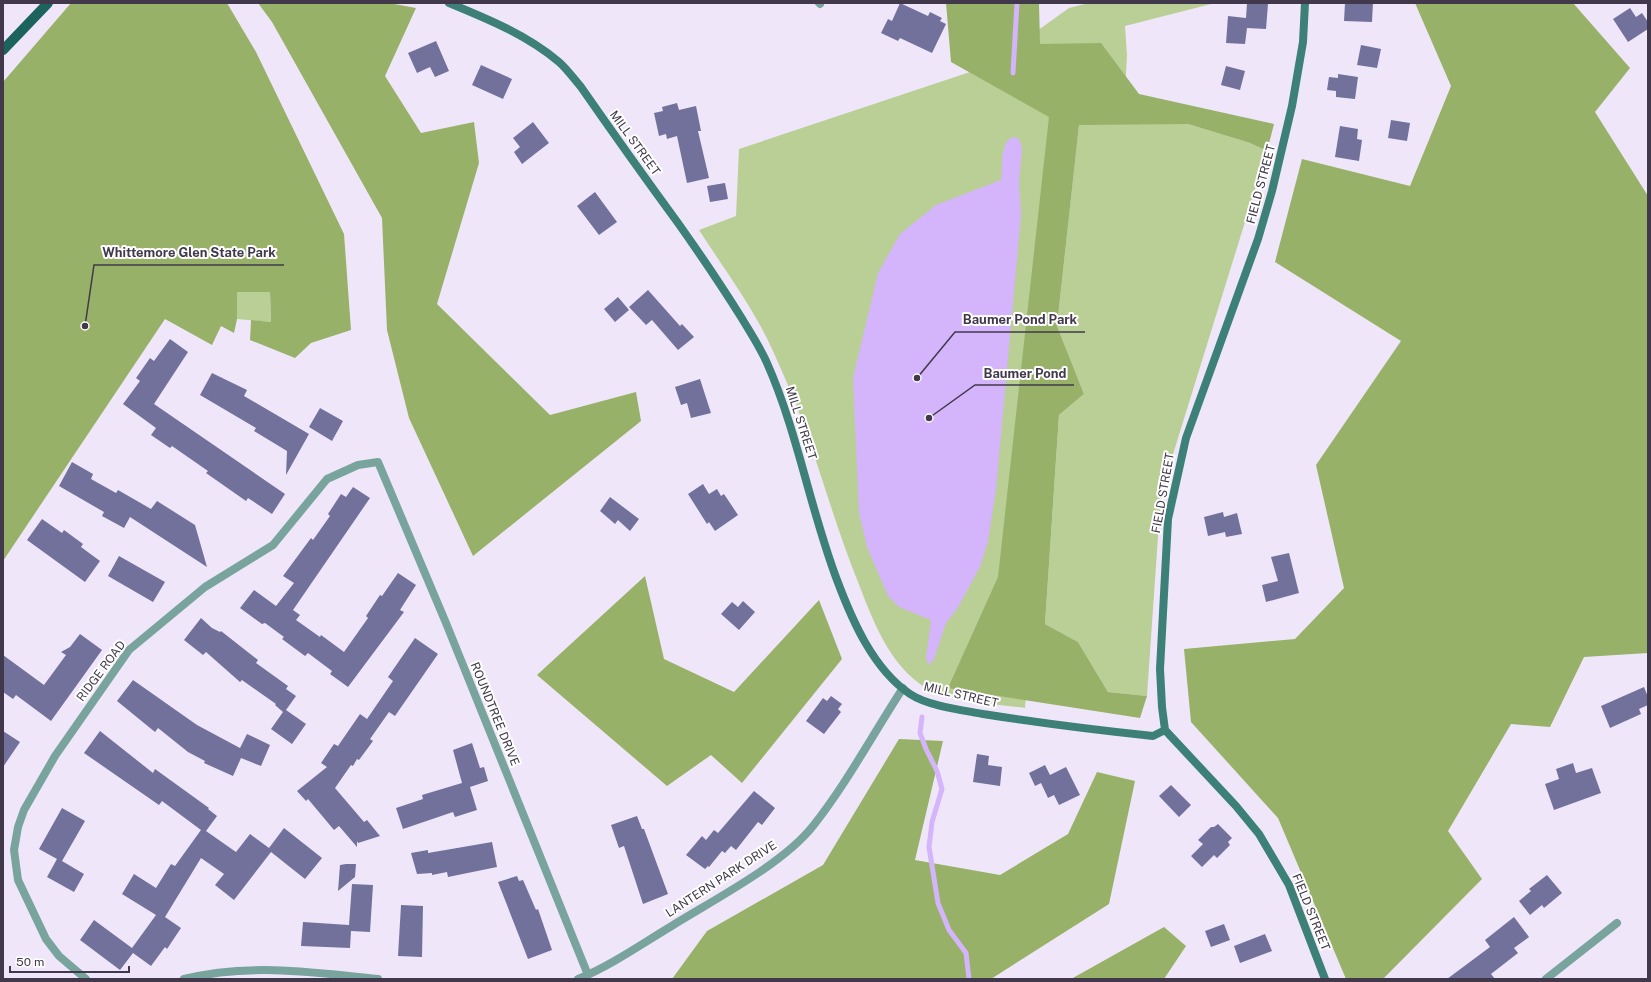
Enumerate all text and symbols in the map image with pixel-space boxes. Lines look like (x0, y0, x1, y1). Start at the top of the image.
street label: MILL STREET (607, 108, 663, 178)
street label: FIELD STREET (1244, 143, 1278, 225)
callout: Whittemore Glen State Park (94, 240, 284, 265)
text: Whittemore Glen State Park (102, 245, 276, 260)
callout: Baumer Pond Park (955, 307, 1085, 332)
text: Baumer Pond Park (963, 312, 1078, 327)
callout: Baumer Pond (975, 360, 1074, 385)
text: Baumer Pond (984, 366, 1066, 381)
street label: MILL STREET (783, 385, 819, 461)
street label: FIELD STREET (1149, 452, 1177, 534)
street label: RIDGE ROAD (74, 638, 128, 704)
street label: ROUNDTREE DRIVE (468, 660, 522, 768)
street label: MILL STREET (922, 680, 1000, 710)
street label: LANTERN PARK DRIVE (663, 838, 779, 920)
street label: FIELD STREET (1289, 872, 1333, 952)
scale bar (10, 948, 129, 974)
text: 50 m (16, 955, 44, 969)

